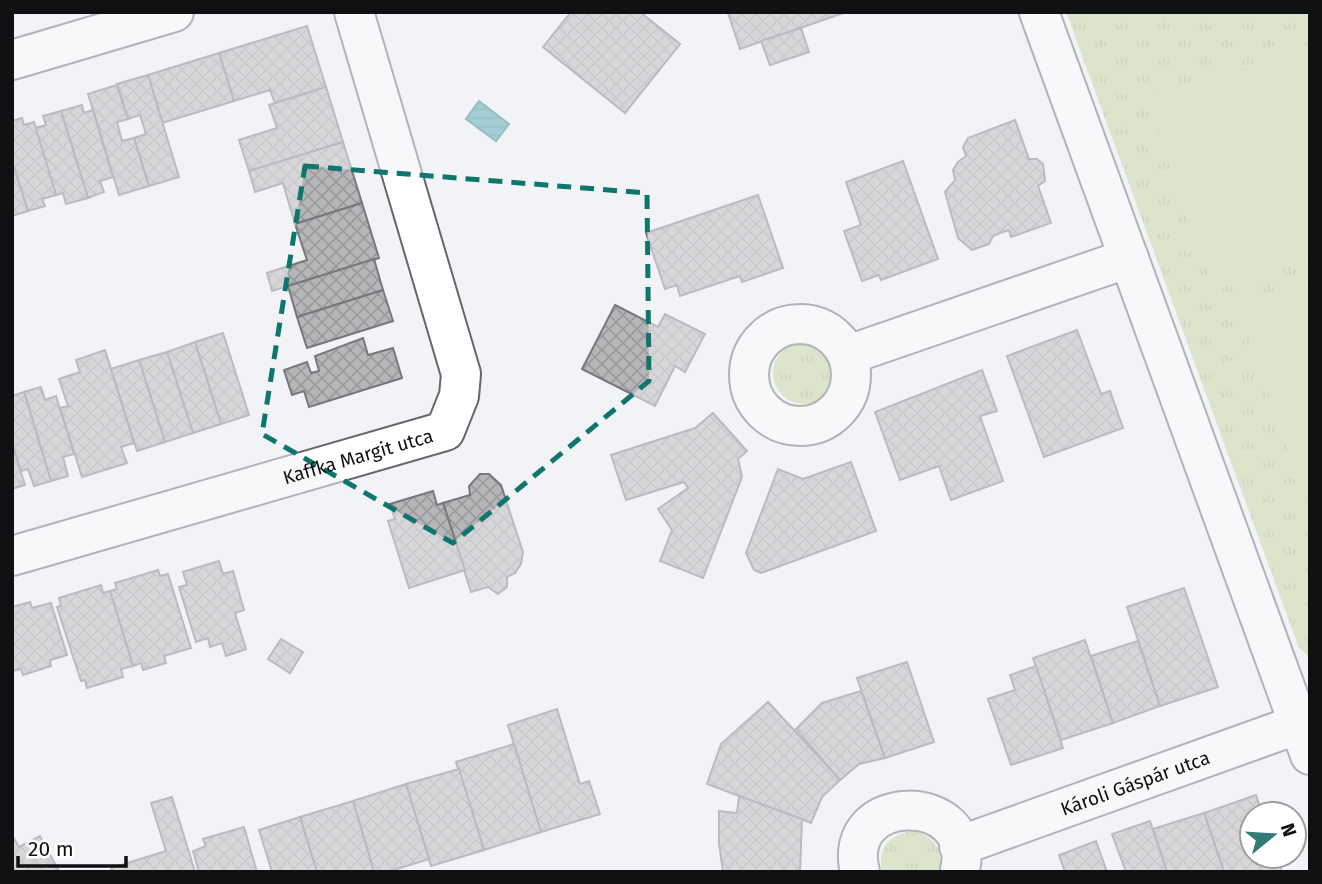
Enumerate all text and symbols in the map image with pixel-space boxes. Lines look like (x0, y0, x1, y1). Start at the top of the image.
street label: Kaffka Margit utca (280, 424, 436, 489)
street label: Károli Gáspár utca (1057, 746, 1213, 821)
north arrow (1238, 800, 1308, 870)
text: N (1276, 820, 1302, 839)
scale bar (18, 824, 126, 868)
text: 20 m (28, 836, 74, 862)

